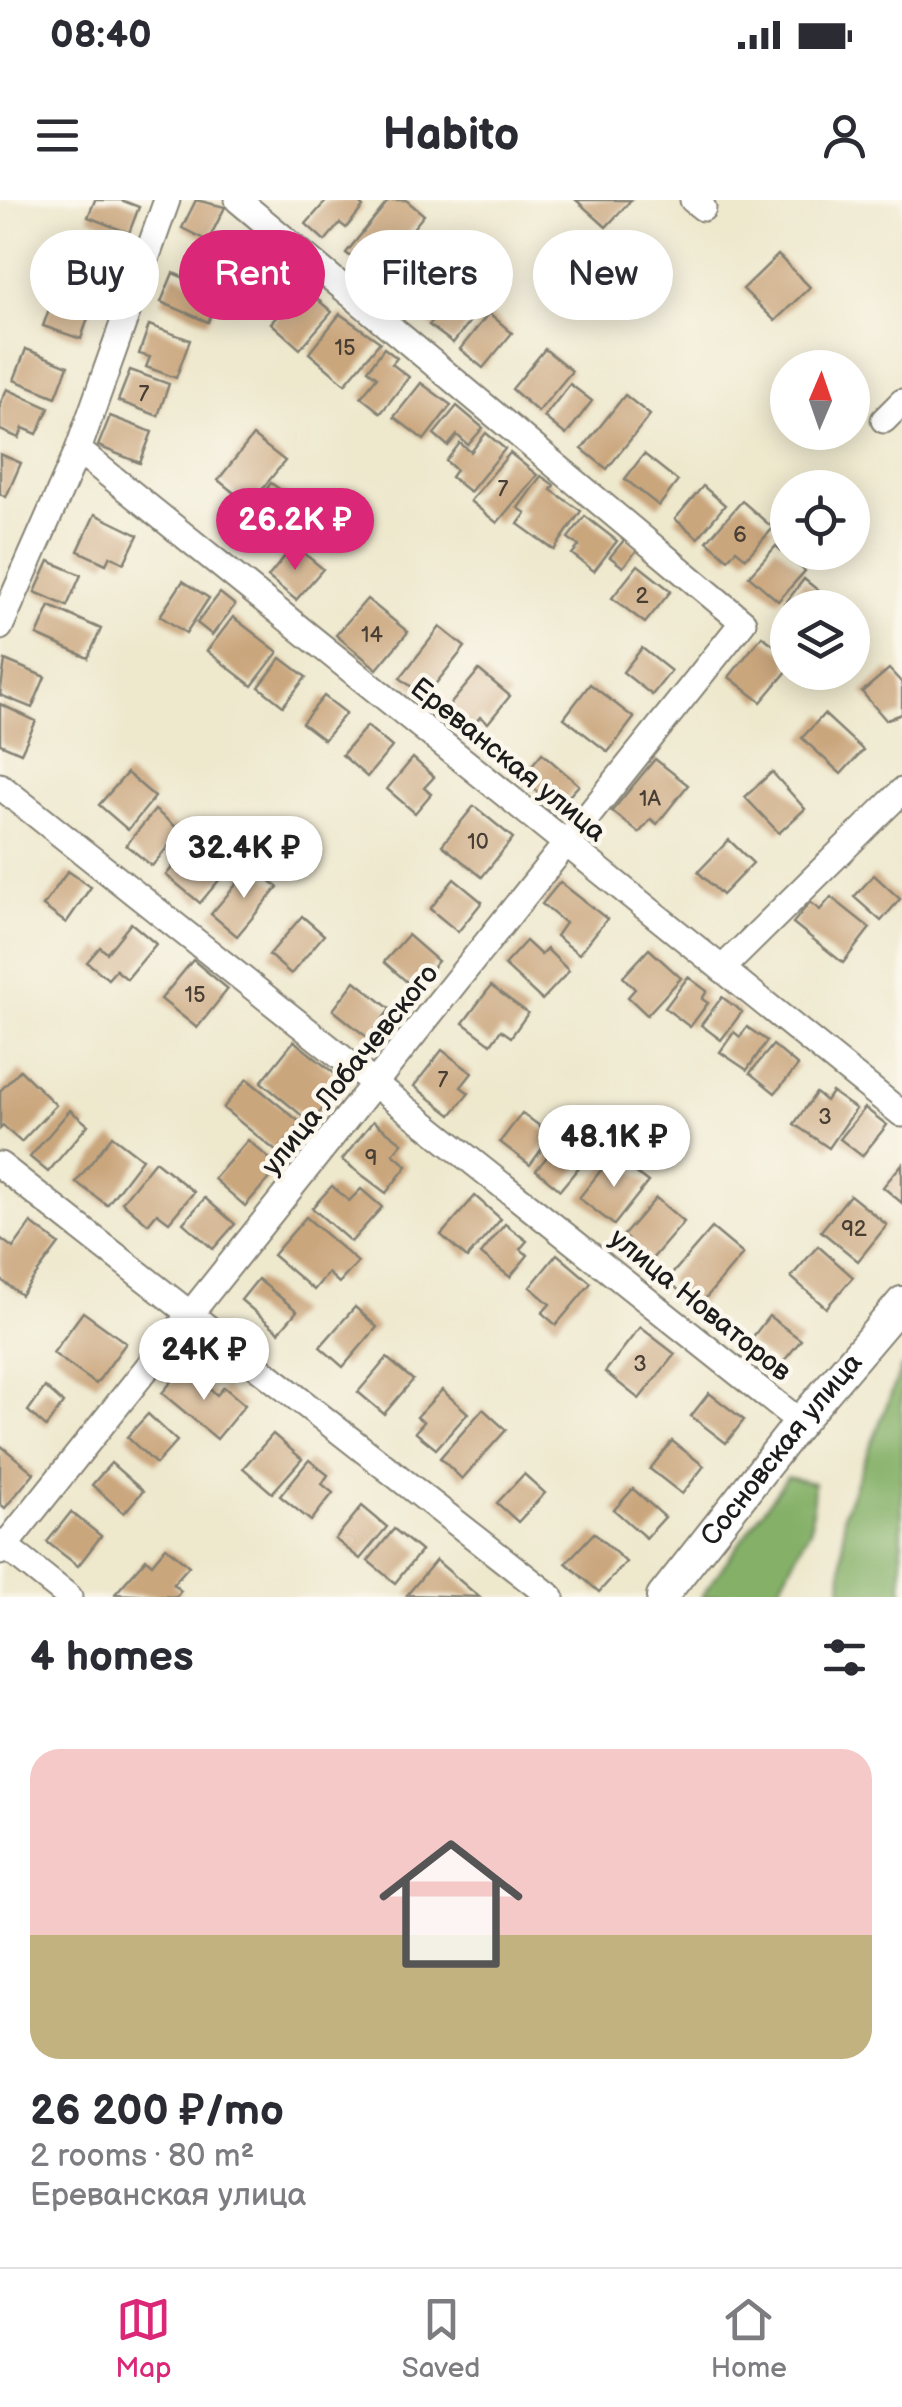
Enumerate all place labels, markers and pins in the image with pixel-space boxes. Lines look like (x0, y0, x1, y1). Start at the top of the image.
pin: 26.2K ₽ (203, 488, 387, 573)
pin: 32.4K ₽ (152, 816, 336, 901)
pin: 48.1K ₽ (522, 1105, 706, 1190)
pin: 24K ₽ (134, 1318, 274, 1403)

